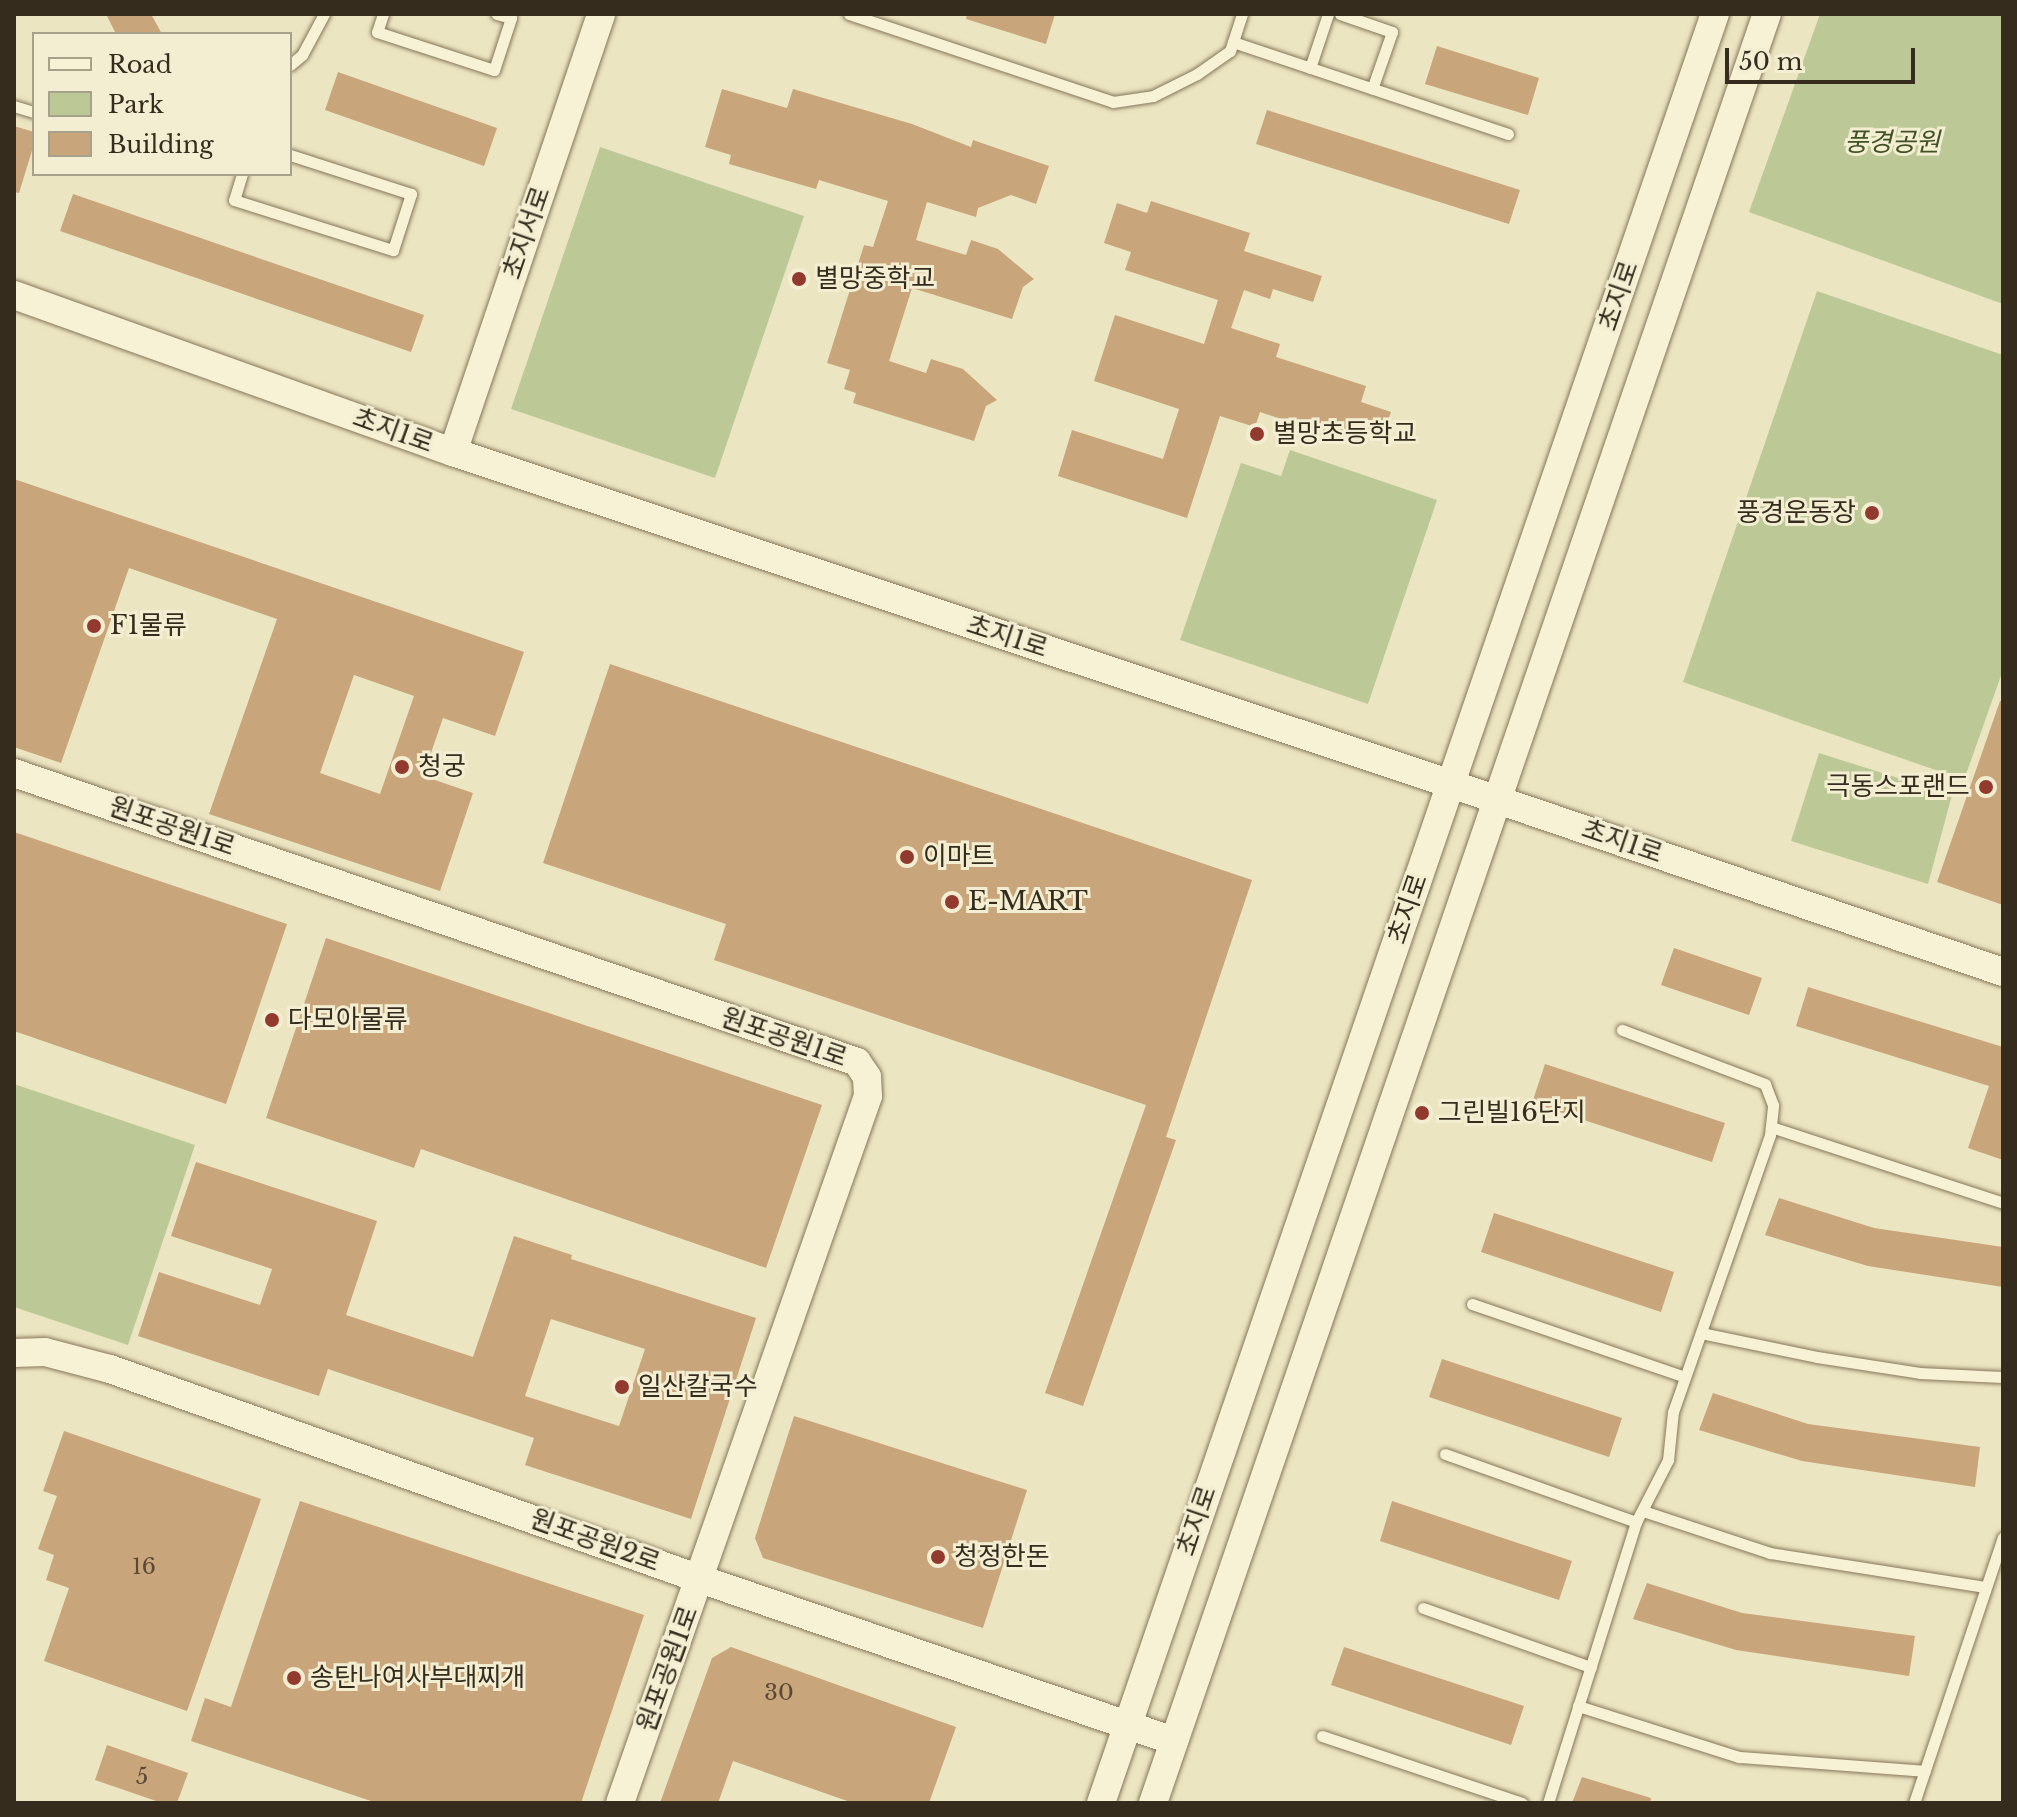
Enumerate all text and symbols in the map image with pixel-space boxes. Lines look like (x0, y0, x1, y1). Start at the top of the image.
legend (32, 32, 292, 176)
scale bar (1729, 32, 1919, 82)
text: 50 m (1739, 47, 1802, 76)
text: Road (108, 50, 172, 79)
text: Park (108, 90, 164, 119)
park label: 풍경공원 (1844, 127, 1940, 159)
text: Building (108, 130, 214, 159)
street label: 초지서로 (497, 183, 557, 283)
street label: 초지로 (1593, 257, 1645, 335)
place label: 별망중학교 (815, 263, 935, 295)
marker: 별망중학교 (790, 270, 808, 288)
street label: 초지1로 (349, 402, 437, 460)
place label: 별망초등학교 (1273, 418, 1417, 450)
marker: 별망초등학교 (1248, 425, 1266, 443)
place label: 풍경운동장 (1736, 497, 1856, 529)
marker: 풍경운동장 (1863, 504, 1881, 522)
street label: 초지1로 (963, 609, 1051, 665)
place label: F1물류 (110, 610, 187, 642)
marker: F1물류 (85, 617, 103, 635)
place label: 청궁 (418, 751, 466, 783)
marker: 청궁 (393, 758, 411, 776)
place label: 극동스포랜드 (1826, 771, 1970, 803)
marker: 극동스포랜드 (1977, 778, 1995, 796)
street label: 원포공원1로 (105, 791, 239, 863)
street label: 초지1로 (1578, 814, 1666, 870)
place label: 이마트 (923, 841, 995, 873)
marker: 이마트 (898, 848, 916, 866)
street label: 초지로 (1382, 870, 1434, 948)
place label: E-MART (968, 886, 1088, 918)
marker: E-MART (943, 893, 961, 911)
street label: 원포공원1로 (717, 1002, 851, 1074)
place label: 다모아물류 (288, 1004, 408, 1036)
marker: 다모아물류 (263, 1011, 281, 1029)
place label: 그린빌16단지 (1438, 1097, 1586, 1129)
marker: 그린빌16단지 (1413, 1104, 1431, 1122)
place label: 일산칼국수 (638, 1371, 758, 1403)
marker: 일산칼국수 (613, 1378, 631, 1396)
street label: 초지로 (1171, 1482, 1223, 1560)
street label: 원포공원2로 (526, 1503, 664, 1579)
place label: 청정한돈 (954, 1541, 1050, 1573)
marker: 청정한돈 (929, 1548, 947, 1566)
house number: 16 (132, 1554, 156, 1580)
street label: 원포공원1로 (631, 1602, 705, 1736)
place label: 송탄나여사부대찌개 (310, 1662, 525, 1694)
marker: 송탄나여사부대찌개 (285, 1669, 303, 1687)
house number: 30 (764, 1680, 794, 1706)
house number: 5 (136, 1764, 148, 1790)

